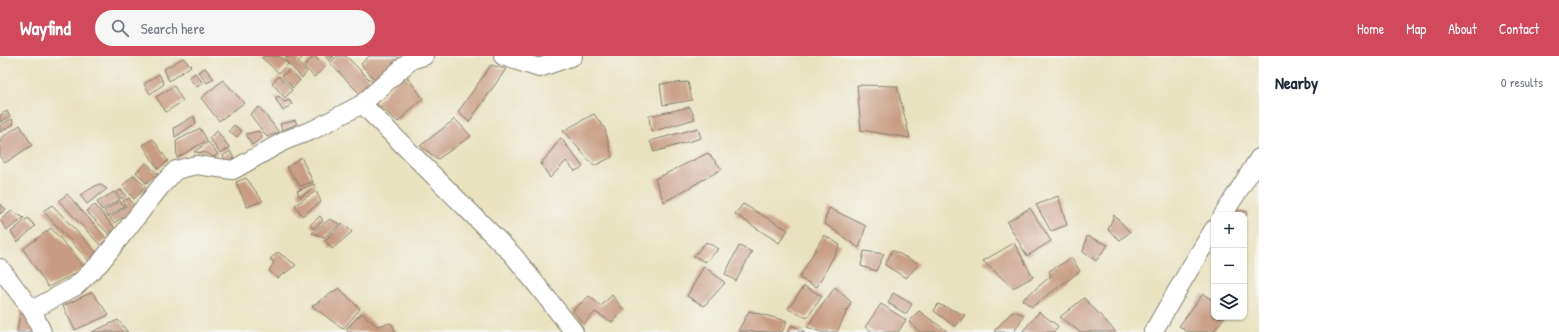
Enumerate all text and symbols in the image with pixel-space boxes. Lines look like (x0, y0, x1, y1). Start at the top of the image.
search box (95, 10, 375, 46)
text: Wayfind (20, 15, 71, 41)
icon: search (109, 17, 131, 39)
text: Search here (141, 18, 205, 39)
text: Home (1357, 19, 1384, 38)
text: Map (1406, 19, 1426, 38)
text: About (1448, 19, 1477, 38)
text: Contact (1499, 19, 1539, 38)
text: Nearby (1275, 71, 1318, 94)
text: 0 results (1501, 73, 1543, 91)
map controls (1211, 212, 1247, 320)
button: + (1211, 212, 1247, 248)
button: − (1211, 248, 1247, 284)
button: layers (1211, 284, 1247, 320)

